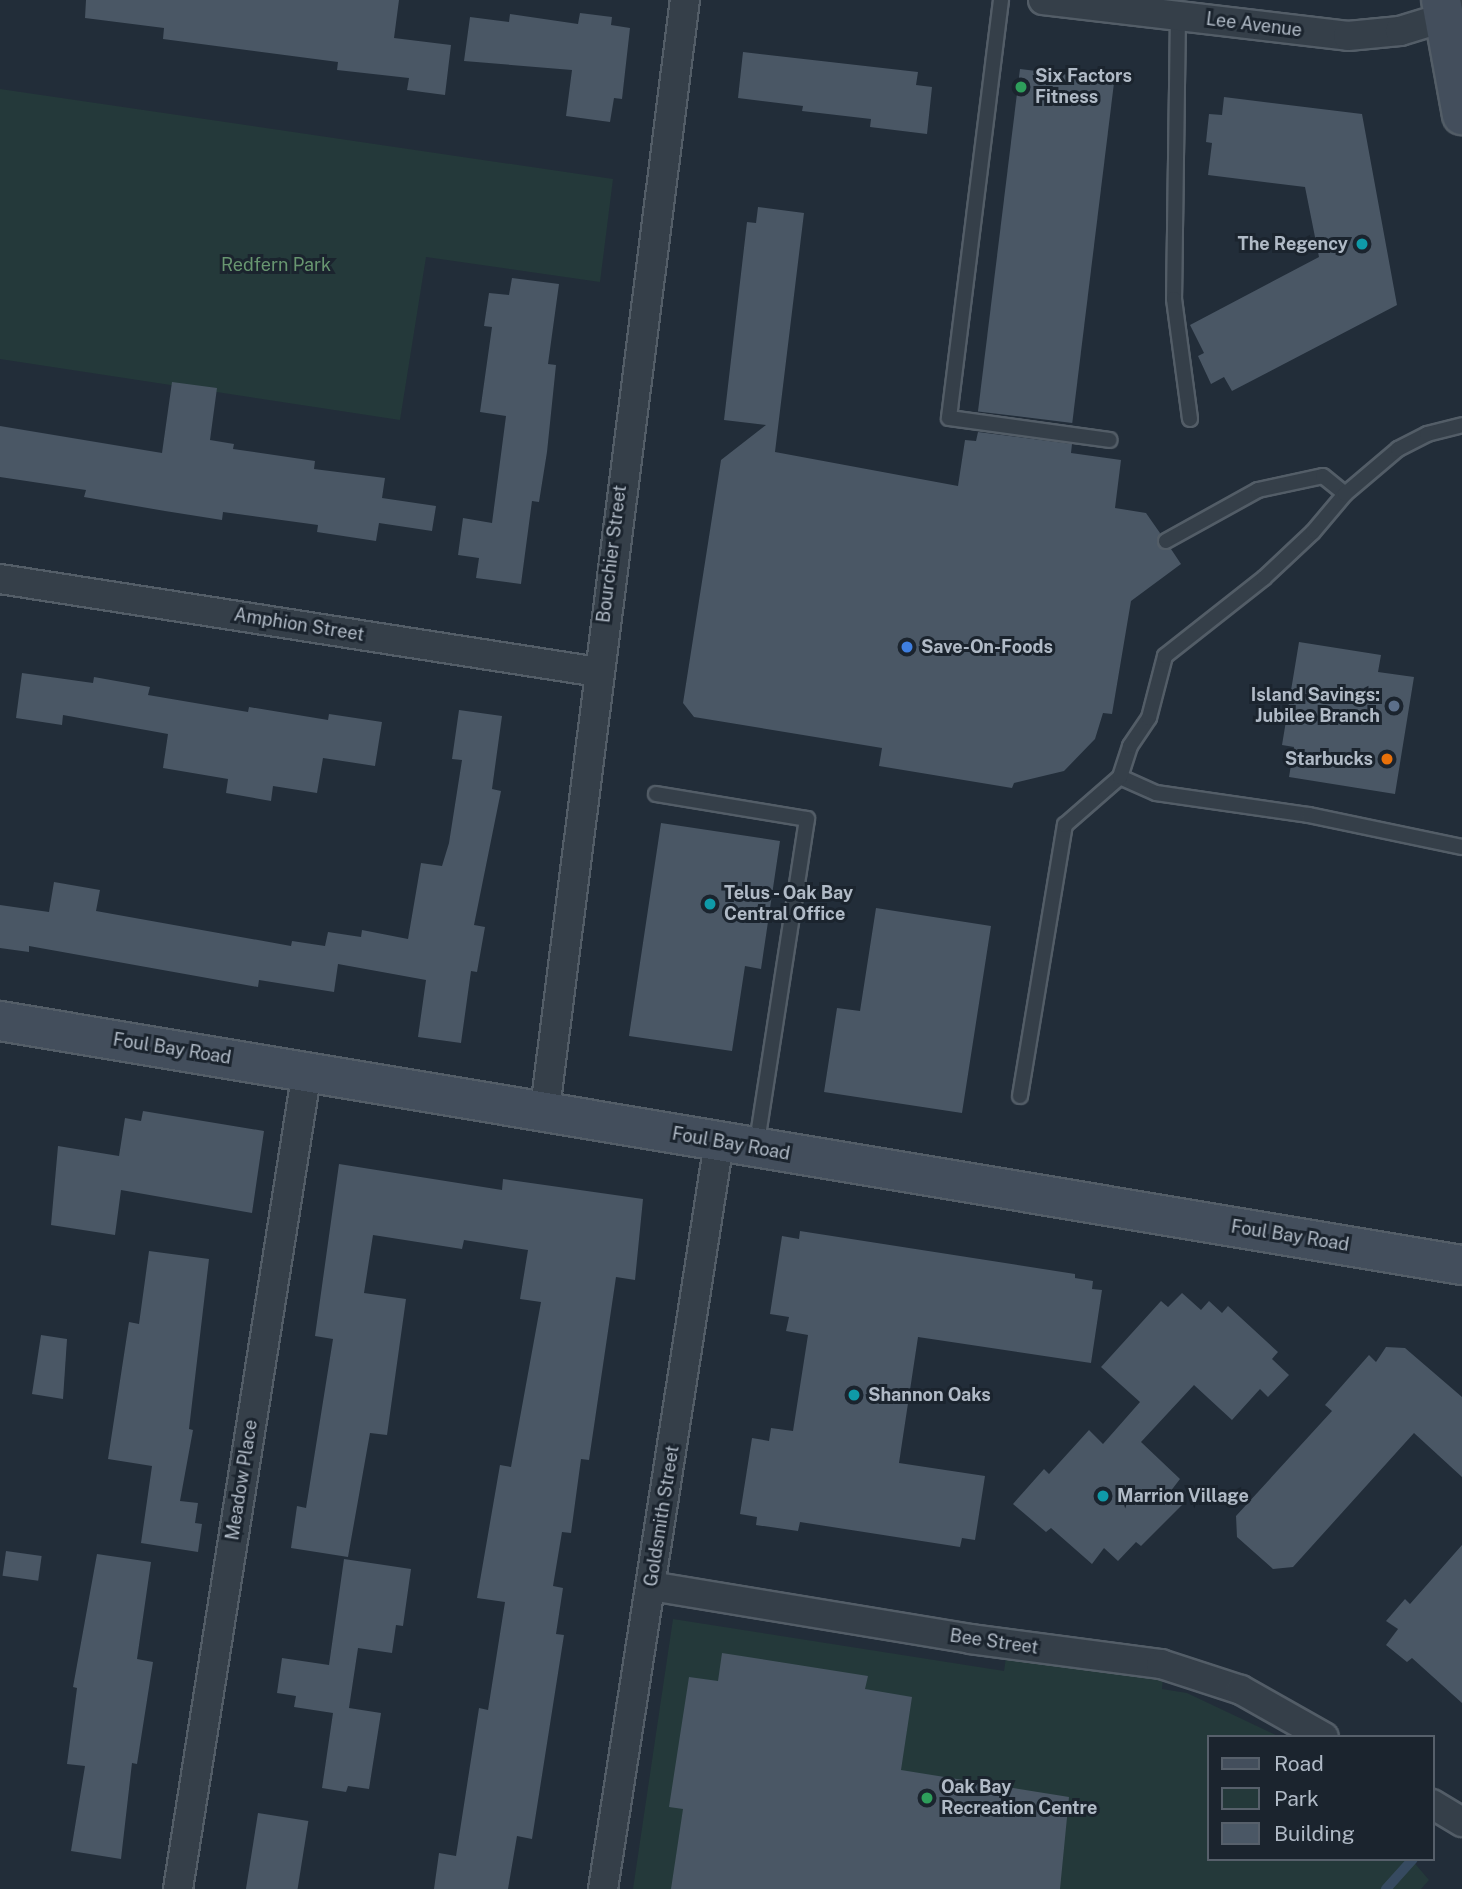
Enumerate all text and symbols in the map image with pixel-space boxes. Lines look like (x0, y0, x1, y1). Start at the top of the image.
street label: Lee Avenue (1205, 8, 1303, 42)
place label: Six Factors Fitness (1035, 66, 1132, 108)
marker: Six Factors Fitness (1013, 79, 1029, 95)
place label: The Regency (1238, 233, 1348, 255)
marker: The Regency (1354, 236, 1370, 252)
park label: Redfern Park (221, 254, 331, 276)
street label: Bourchier Street (593, 484, 631, 624)
street label: Amphion Street (232, 604, 366, 646)
place label: Save-On-Foods (921, 636, 1053, 658)
marker: Save-On-Foods (899, 639, 915, 655)
place label: Island Savings: Jubilee Branch (1251, 685, 1380, 728)
marker: Island Savings: Jubilee Branch (1386, 698, 1402, 714)
place label: Starbucks (1285, 748, 1373, 770)
marker: Starbucks (1379, 751, 1395, 767)
place label: Telus - Oak Bay Central Office (724, 883, 856, 926)
marker: Telus - Oak Bay Central Office (702, 896, 718, 912)
street label: Foul Bay Road (111, 1029, 233, 1069)
street label: Foul Bay Road (670, 1123, 792, 1165)
street label: Foul Bay Road (1229, 1216, 1351, 1256)
place label: Shannon Oaks (868, 1384, 991, 1406)
marker: Shannon Oaks (846, 1387, 862, 1403)
street label: Meadow Place (222, 1418, 262, 1542)
street label: Goldsmith Street (640, 1444, 684, 1588)
place label: Marrion Village (1117, 1485, 1249, 1507)
marker: Marrion Village (1095, 1488, 1111, 1504)
street label: Bee Street (948, 1625, 1040, 1659)
legend (1206, 1735, 1434, 1861)
text: Road (1274, 1751, 1324, 1776)
place label: Oak Bay Recreation Centre (941, 1777, 1097, 1820)
text: Park (1274, 1786, 1319, 1811)
marker: Oak Bay Recreation Centre (919, 1790, 935, 1806)
text: Building (1274, 1821, 1355, 1846)

